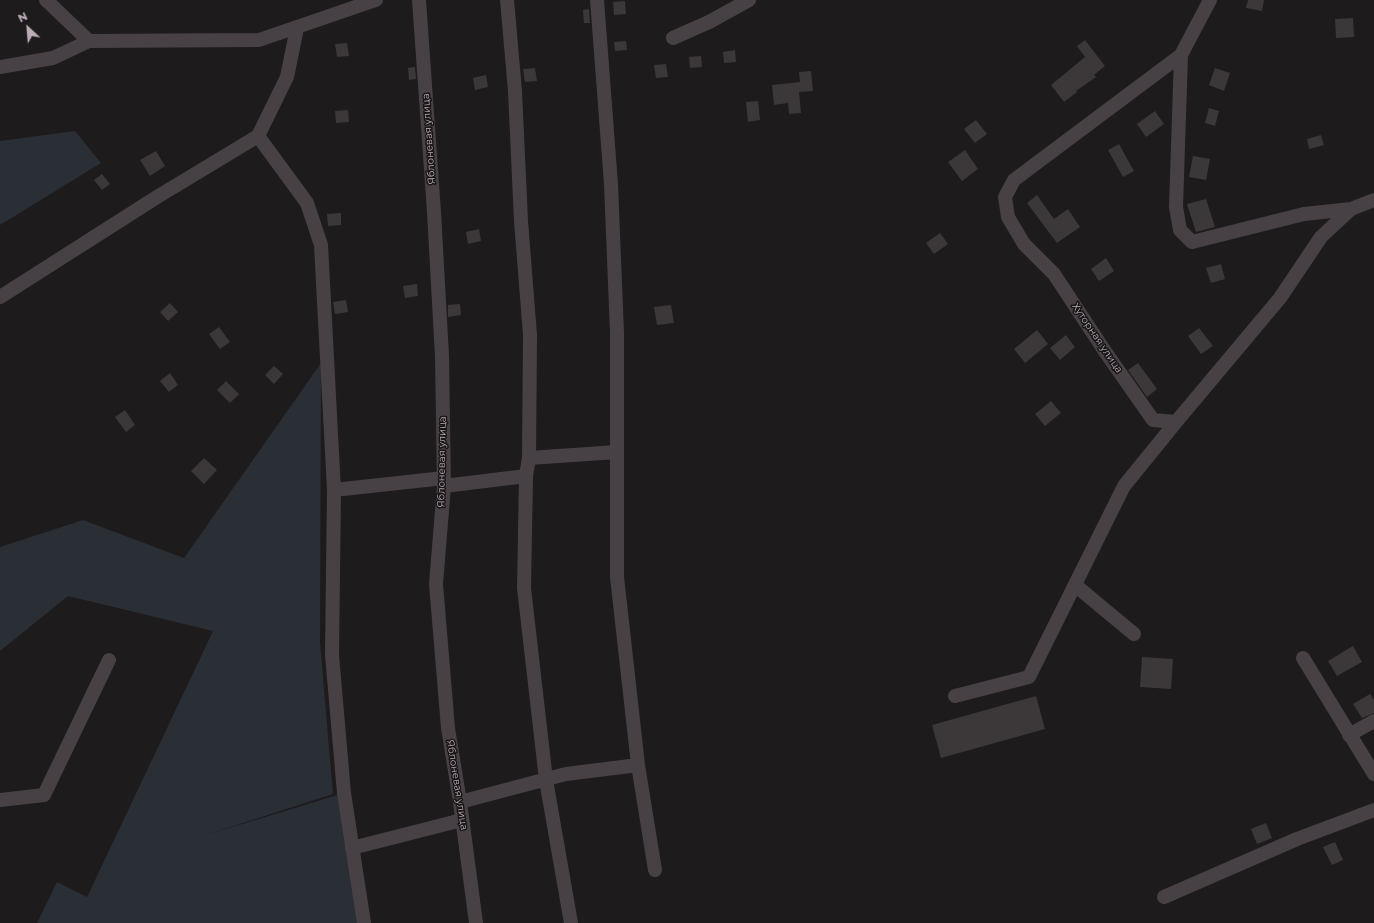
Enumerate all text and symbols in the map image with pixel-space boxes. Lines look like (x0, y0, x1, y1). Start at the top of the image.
north arrow (8, 8, 48, 48)
text: N (16, 9, 30, 25)
street label: Яблоневая улица (420, 93, 438, 185)
street label: Хуторная улица (1069, 301, 1125, 375)
street label: Яблоневая улица (435, 416, 449, 508)
street label: Яблоневая улица (444, 739, 470, 831)

